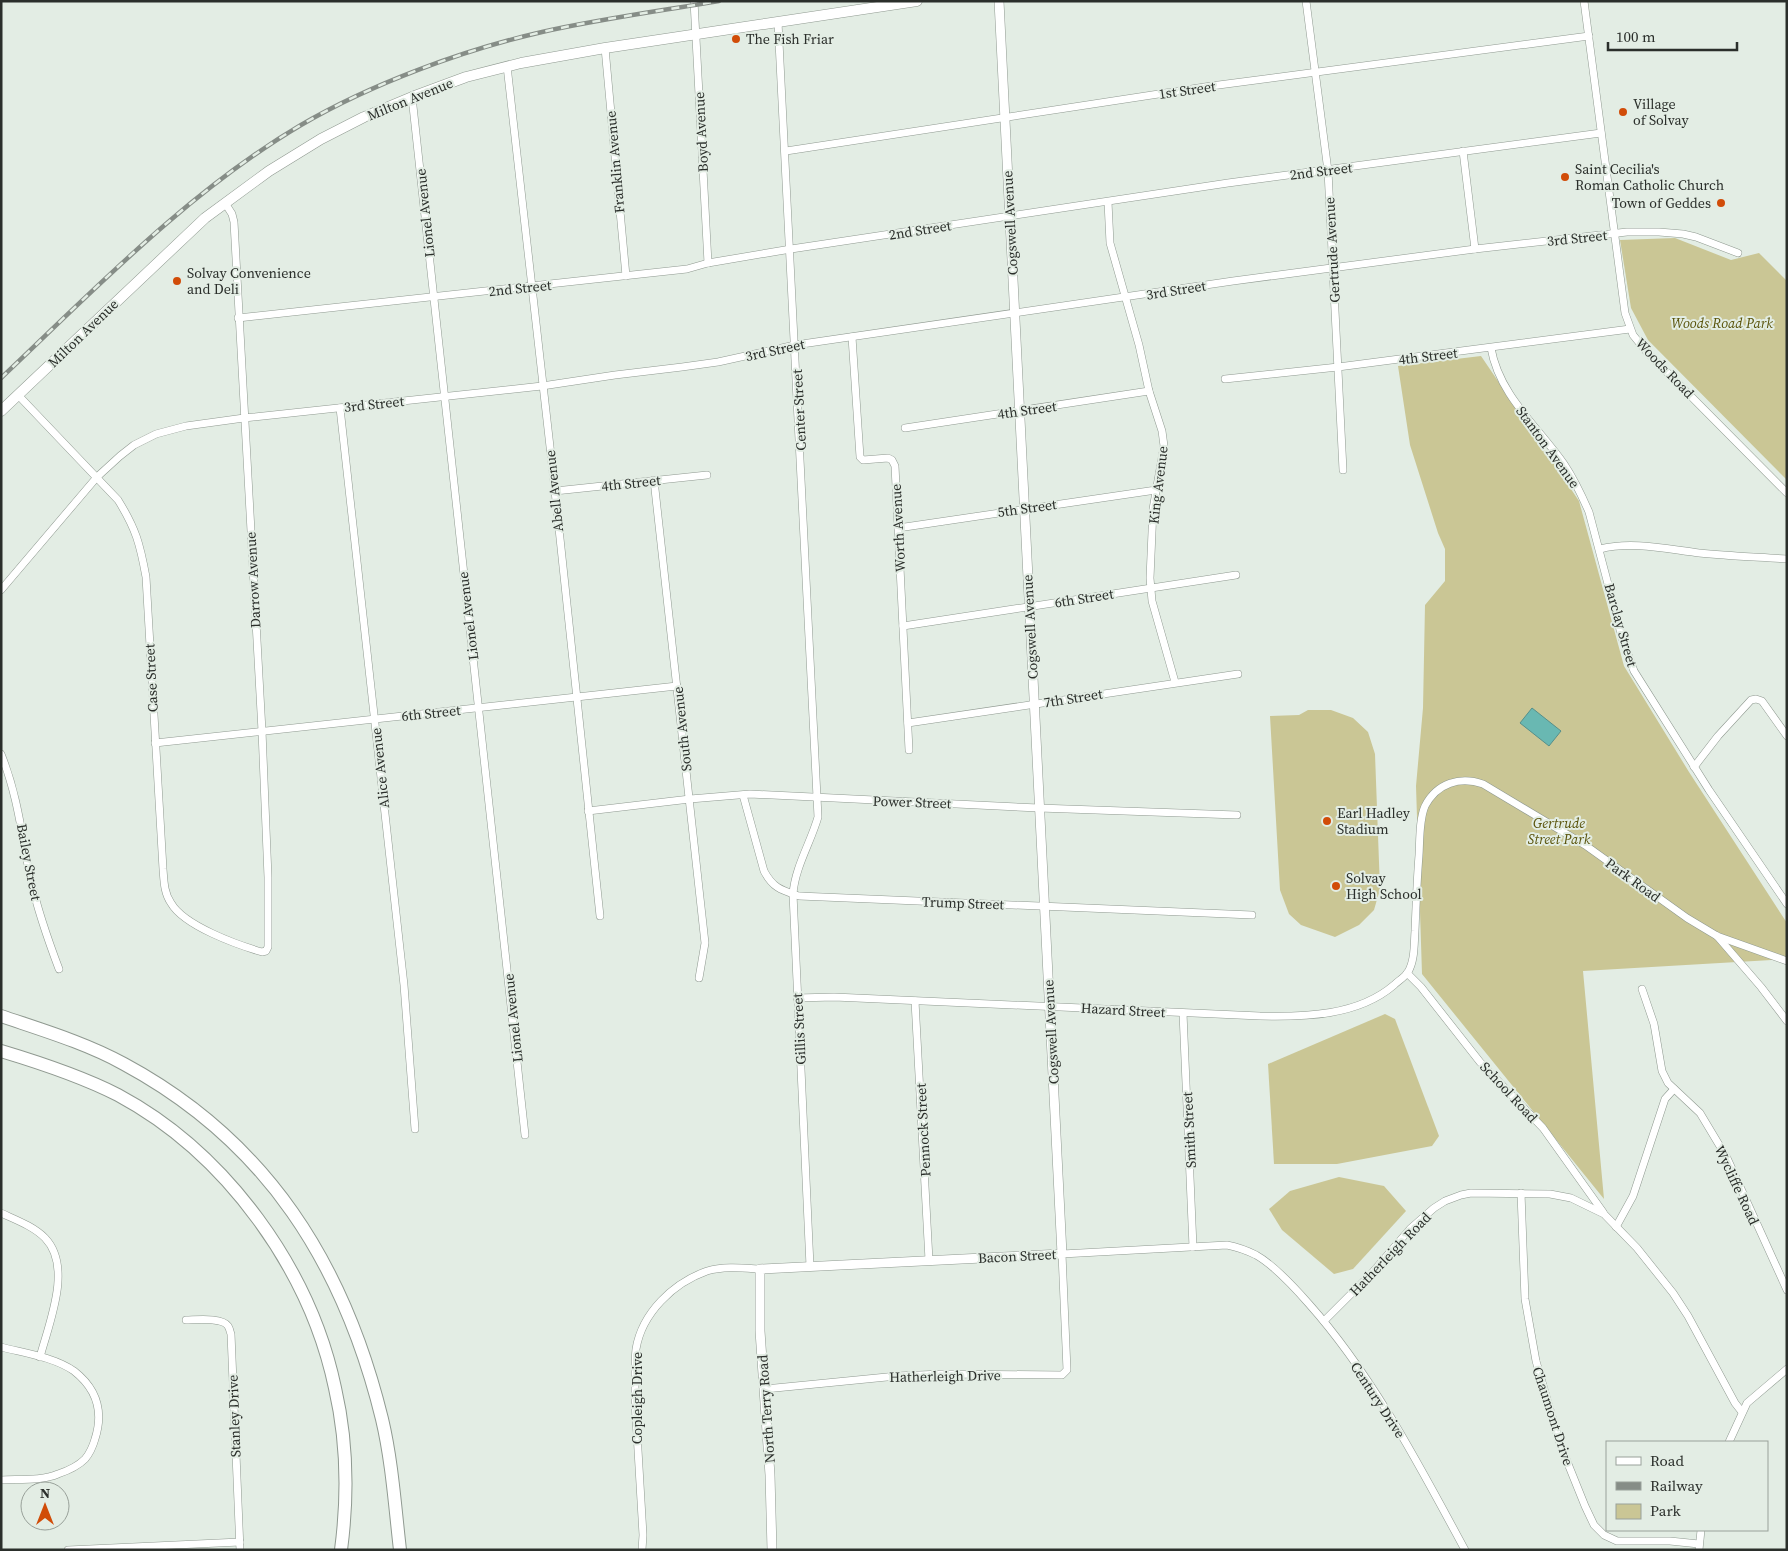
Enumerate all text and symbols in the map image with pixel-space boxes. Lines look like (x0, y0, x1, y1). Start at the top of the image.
scale bar (1608, 20, 1737, 52)
text: 100 m (1616, 26, 1656, 47)
place label: The Fish Friar (746, 29, 834, 49)
marker: The Fish Friar (730, 33, 742, 45)
street label: Milton Avenue (364, 73, 456, 125)
street label: 1st Street (1157, 76, 1217, 104)
street label: Boyd Avenue (689, 91, 713, 173)
place label: Village of Solvay (1633, 94, 1689, 130)
marker: Village of Solvay (1617, 106, 1629, 118)
street label: Franklin Avenue (601, 110, 629, 214)
street label: 2nd Street (1289, 157, 1354, 185)
place label: Saint Cecilia's Roman Catholic Church (1575, 159, 1724, 195)
street label: Lionel Avenue (410, 168, 440, 258)
street label: Cogswell Avenue (997, 170, 1023, 276)
marker: Saint Cecilia's Roman Catholic Church (1559, 171, 1571, 183)
place label: Town of Geddes (1612, 193, 1711, 213)
street label: Gertrude Avenue (1319, 197, 1345, 303)
marker: Town of Geddes (1715, 197, 1727, 209)
street label: 2nd Street (887, 215, 953, 245)
street label: 3rd Street (1546, 225, 1608, 251)
place label: Solvay Convenience and Deli (187, 263, 311, 299)
marker: Solvay Convenience and Deli (171, 275, 183, 287)
street label: 2nd Street (488, 275, 553, 301)
street label: 3rd Street (1145, 275, 1208, 305)
street label: Milton Avenue (43, 294, 123, 372)
park label: Woods Road Park (1671, 313, 1773, 333)
street label: Woods Road (1631, 333, 1699, 403)
street label: 3rd Street (743, 334, 807, 366)
street label: 4th Street (1397, 342, 1459, 370)
street label: Center Street (787, 368, 811, 451)
street label: 3rd Street (343, 391, 405, 417)
street label: 4th Street (996, 396, 1058, 424)
street label: Stanton Avenue (1511, 402, 1585, 492)
street label: King Avenue (1143, 445, 1173, 525)
street label: Abell Avenue (540, 449, 568, 533)
street label: 4th Street (600, 470, 662, 496)
street label: Worth Avenue (886, 483, 910, 573)
street label: 5th Street (996, 494, 1058, 522)
street label: Darrow Avenue (240, 531, 266, 629)
street label: Lionel Avenue (453, 571, 483, 661)
street label: Cogswell Avenue (1017, 574, 1043, 680)
street label: Barclay Street (1600, 581, 1643, 669)
street label: 6th Street (1053, 583, 1115, 613)
street label: Case Street (139, 643, 163, 713)
street label: 7th Street (1042, 683, 1104, 713)
street label: South Avenue (668, 686, 696, 772)
street label: 6th Street (400, 700, 462, 726)
street label: Alice Avenue (366, 727, 394, 809)
street label: Power Street (872, 791, 952, 813)
place label: Earl Hadley Stadium (1337, 803, 1411, 839)
park label: Gertrude Street Park (1528, 813, 1591, 849)
marker: Earl Hadley Stadium (1321, 815, 1333, 827)
street label: Bailey Street (12, 822, 46, 903)
street label: Park Road (1601, 853, 1665, 907)
place label: Solvay High School (1346, 868, 1422, 904)
marker: Solvay High School (1330, 880, 1342, 892)
street label: Trump Street (922, 892, 1005, 914)
street label: Lionel Avenue (498, 973, 528, 1063)
street label: Cogswell Avenue (1038, 979, 1064, 1085)
street label: Gillis Street (787, 992, 811, 1065)
street label: Hazard Street (1080, 998, 1166, 1022)
street label: School Road (1476, 1057, 1542, 1127)
street label: Pennock Street (911, 1082, 935, 1177)
street label: Smith Street (1177, 1091, 1201, 1169)
street label: Wycliffe Road (1710, 1142, 1764, 1228)
street label: Hatherleigh Road (1345, 1208, 1435, 1300)
street label: Bacon Street (977, 1244, 1057, 1268)
street label: Copleigh Drive (627, 1352, 647, 1444)
street label: North Terry Road (752, 1354, 780, 1464)
street label: Century Drive (1346, 1358, 1410, 1442)
street label: Chaumont Drive (1528, 1364, 1578, 1468)
street label: Hatherleigh Drive (889, 1365, 1001, 1387)
street label: Stanley Drive (223, 1374, 245, 1458)
legend (1606, 1441, 1768, 1531)
text: Road (1650, 1450, 1684, 1471)
text: Railway (1650, 1475, 1703, 1496)
north arrow (20, 1481, 70, 1531)
text: N (40, 1483, 50, 1503)
text: Park (1650, 1500, 1682, 1521)

